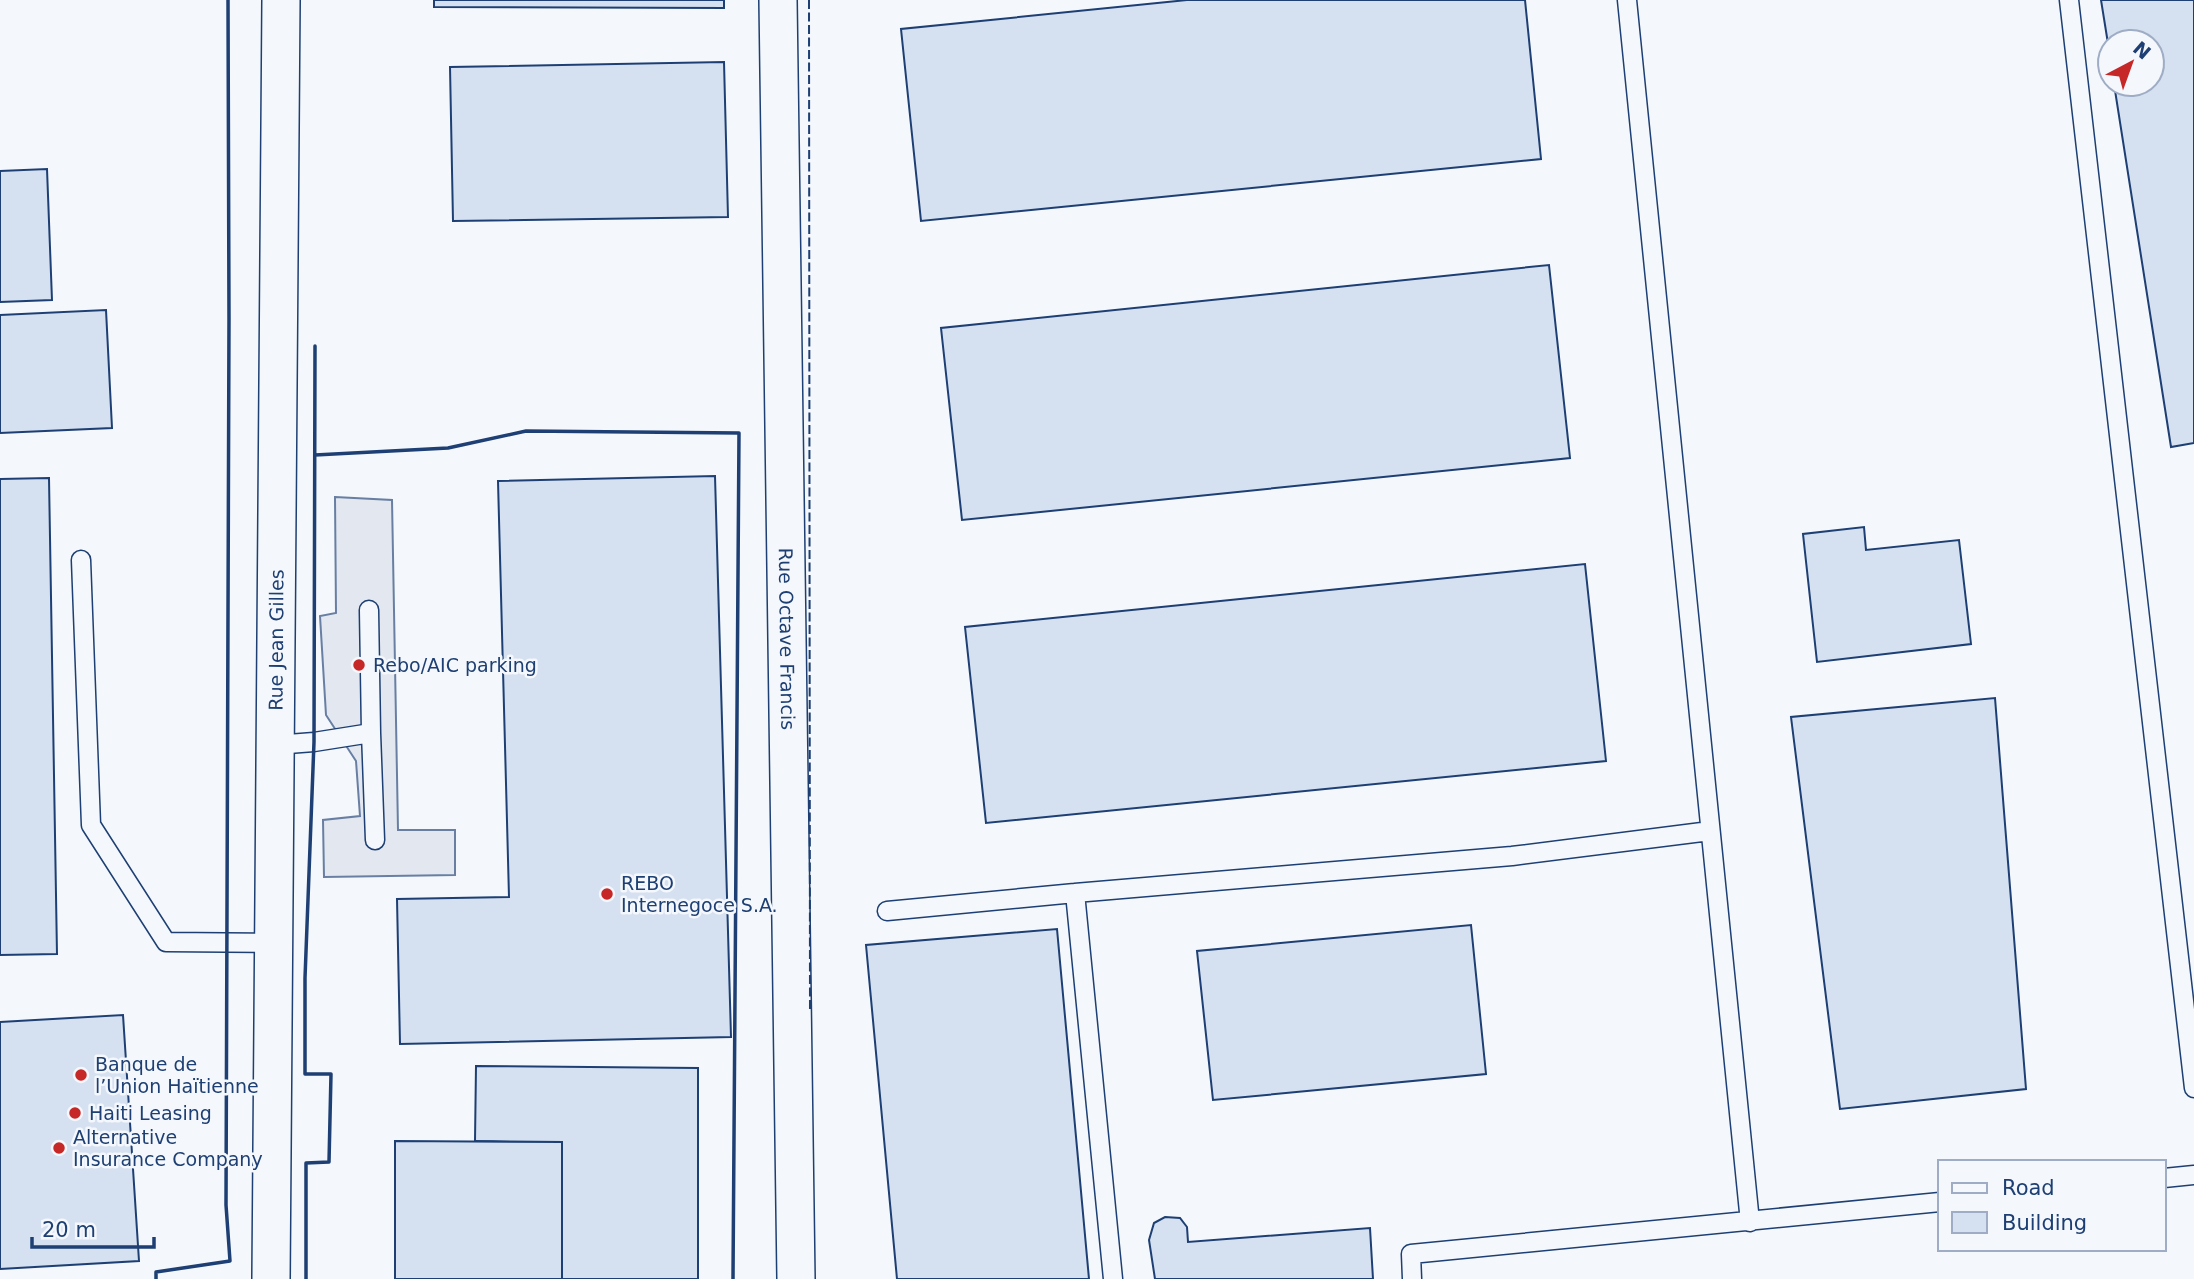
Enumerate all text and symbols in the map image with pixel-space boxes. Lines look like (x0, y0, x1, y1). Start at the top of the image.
north arrow (2096, 28, 2166, 98)
text: N (2129, 37, 2155, 64)
street label: Rue Octave Francis (775, 548, 799, 730)
street label: Rue Jean Gilles (264, 569, 288, 711)
place label: Rebo/AIC parking (373, 654, 537, 676)
marker: Rebo/AIC parking (351, 657, 367, 673)
place label: REBO Internegoce S.A. (621, 872, 778, 916)
marker: REBO Internegoce S.A. (599, 886, 615, 902)
place label: Banque de l’Union Haïtienne (95, 1053, 259, 1097)
marker: Banque de l’Union Haïtienne (73, 1067, 89, 1083)
place label: Haiti Leasing (89, 1102, 212, 1124)
marker: Haiti Leasing (67, 1105, 83, 1121)
place label: Alternative Insurance Company (73, 1126, 263, 1170)
marker: Alternative Insurance Company (51, 1140, 67, 1156)
legend (1938, 1160, 2166, 1251)
text: Road (2002, 1176, 2055, 1200)
scale bar (32, 1206, 154, 1250)
text: Building (2002, 1211, 2087, 1235)
text: 20 m (42, 1218, 96, 1242)

